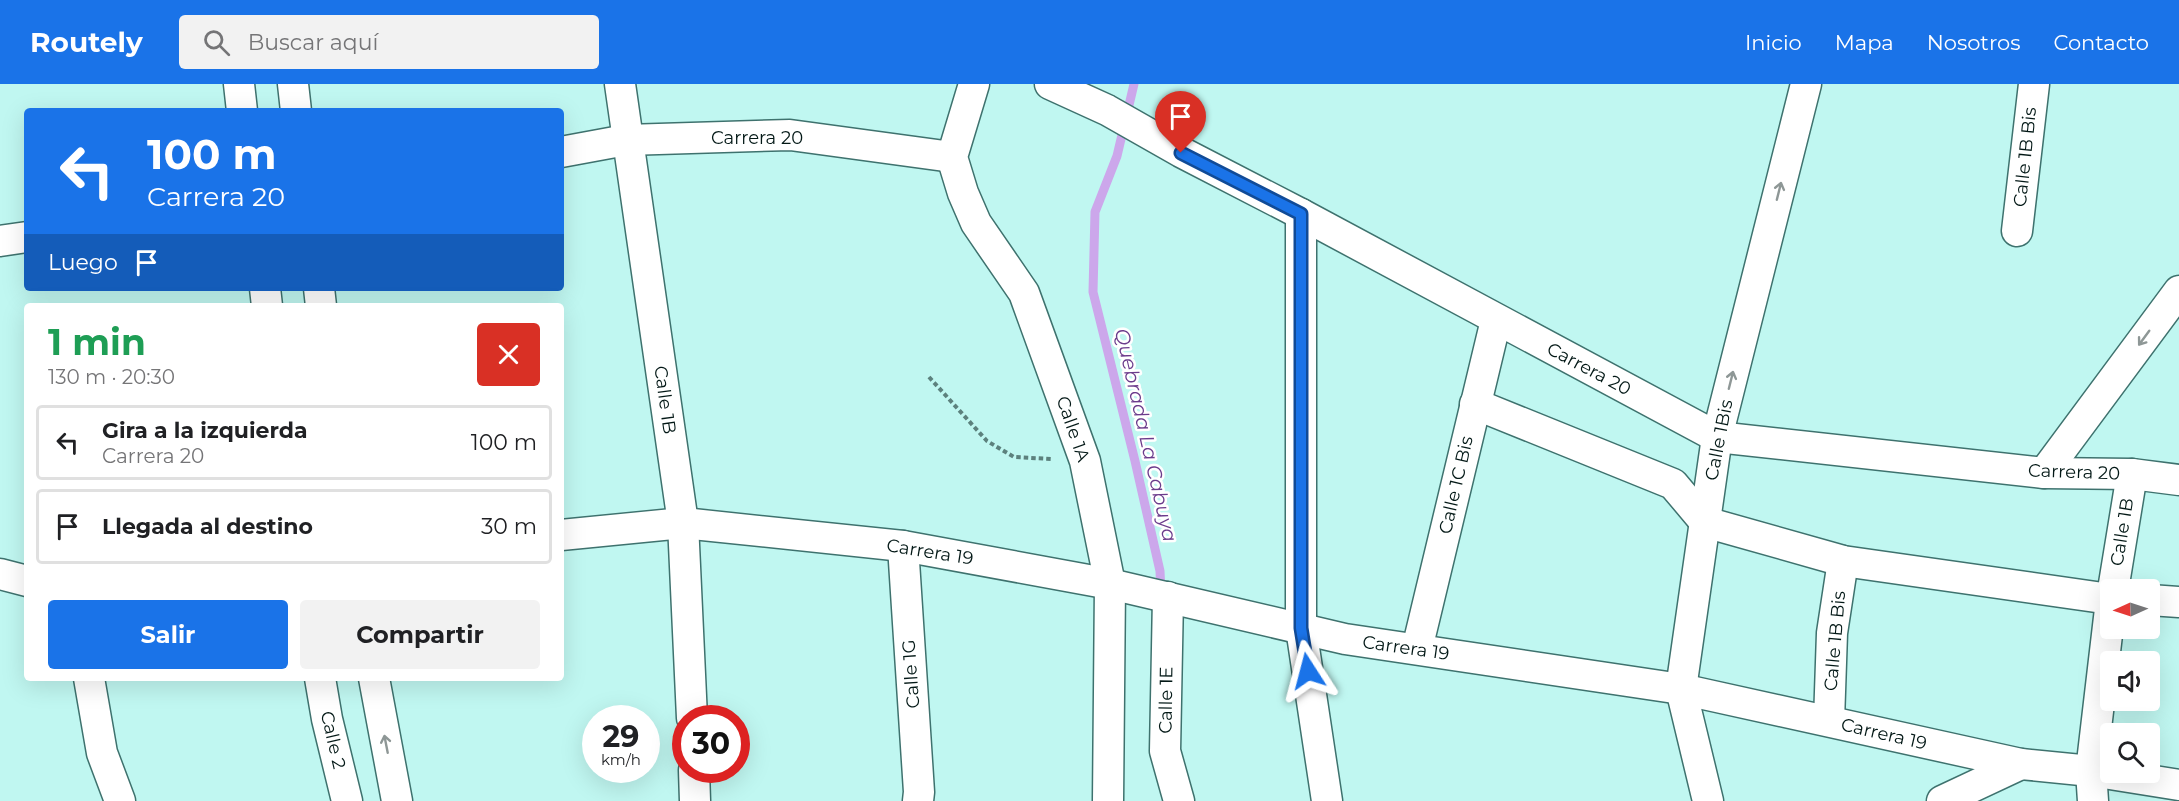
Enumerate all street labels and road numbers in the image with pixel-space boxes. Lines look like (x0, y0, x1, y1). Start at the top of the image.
street label: Calle 1B Bis (2009, 106, 2041, 208)
street label: Carrera 20 (711, 127, 803, 149)
street label: Carrera 20 (1543, 338, 1635, 400)
street label: Calle 1B (649, 365, 681, 435)
street label: Calle 1A (1052, 393, 1094, 465)
street label: Calle 1Bis (1700, 397, 1738, 482)
street label: Calle 1C Bis (1434, 434, 1478, 536)
street label: Carrera 20 (2028, 459, 2120, 485)
street label: Calle 1B (2106, 496, 2138, 568)
street label: Carrera 19 (885, 534, 975, 570)
street label: Calle 1B Bis (1820, 590, 1850, 692)
street label: Carrera 19 (1361, 631, 1451, 665)
street label: Calle 1G (898, 639, 924, 709)
street label: Calle 1E (1154, 666, 1178, 734)
street label: Calle 2 (316, 709, 350, 771)
street label: Carrera 19 (1839, 713, 1929, 755)

